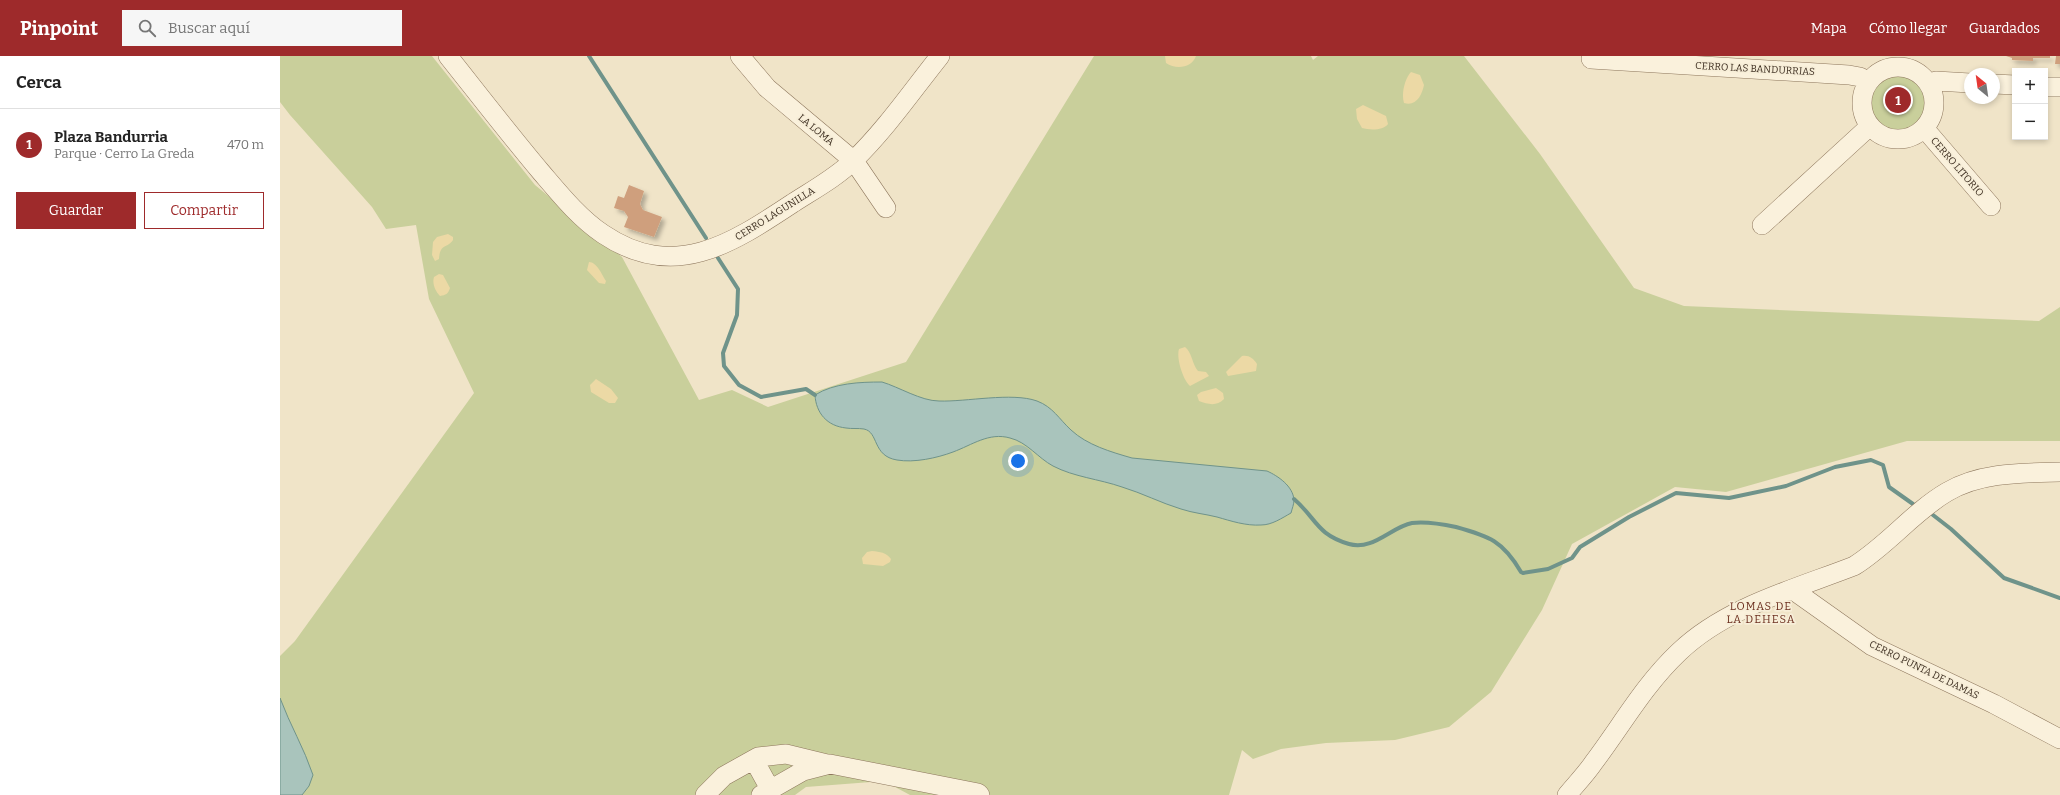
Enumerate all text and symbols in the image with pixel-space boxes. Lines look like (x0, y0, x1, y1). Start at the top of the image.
search box (122, 10, 402, 46)
text: Pinpoint (20, 17, 98, 40)
icon: search (136, 17, 158, 39)
text: Buscar aquí (168, 19, 250, 37)
text: Mapa (1811, 20, 1847, 37)
text: Cómo llegar (1869, 20, 1947, 37)
text: Guardados (1969, 20, 2040, 37)
street label: CERRO LAS BANDURRIAS (1695, 60, 1815, 78)
north arrow (1964, 68, 2000, 104)
map controls (2012, 68, 2048, 140)
button: + (2012, 68, 2048, 104)
text: Cerca (16, 72, 61, 93)
pin: 1 (1885, 85, 1911, 115)
button: − (2012, 104, 2048, 140)
street label: LA LOMA (796, 112, 837, 149)
text: Plaza Bandurria (54, 128, 168, 146)
street label: CERRO LITORIO (1928, 135, 1986, 199)
text: 1 (26, 137, 32, 152)
text: 470 m (227, 137, 264, 152)
text: Parque · Cerro La Greda (54, 146, 194, 161)
street label: CERRO LAGUNILLA (733, 184, 818, 243)
button: Guardar (16, 192, 136, 229)
button: Compartir (144, 192, 264, 229)
your location (1008, 451, 1028, 471)
district label: LOMAS DE LA DEHESA (1726, 600, 1796, 626)
street label: CERRO PUNTA DE DAMAS (1867, 638, 1981, 702)

